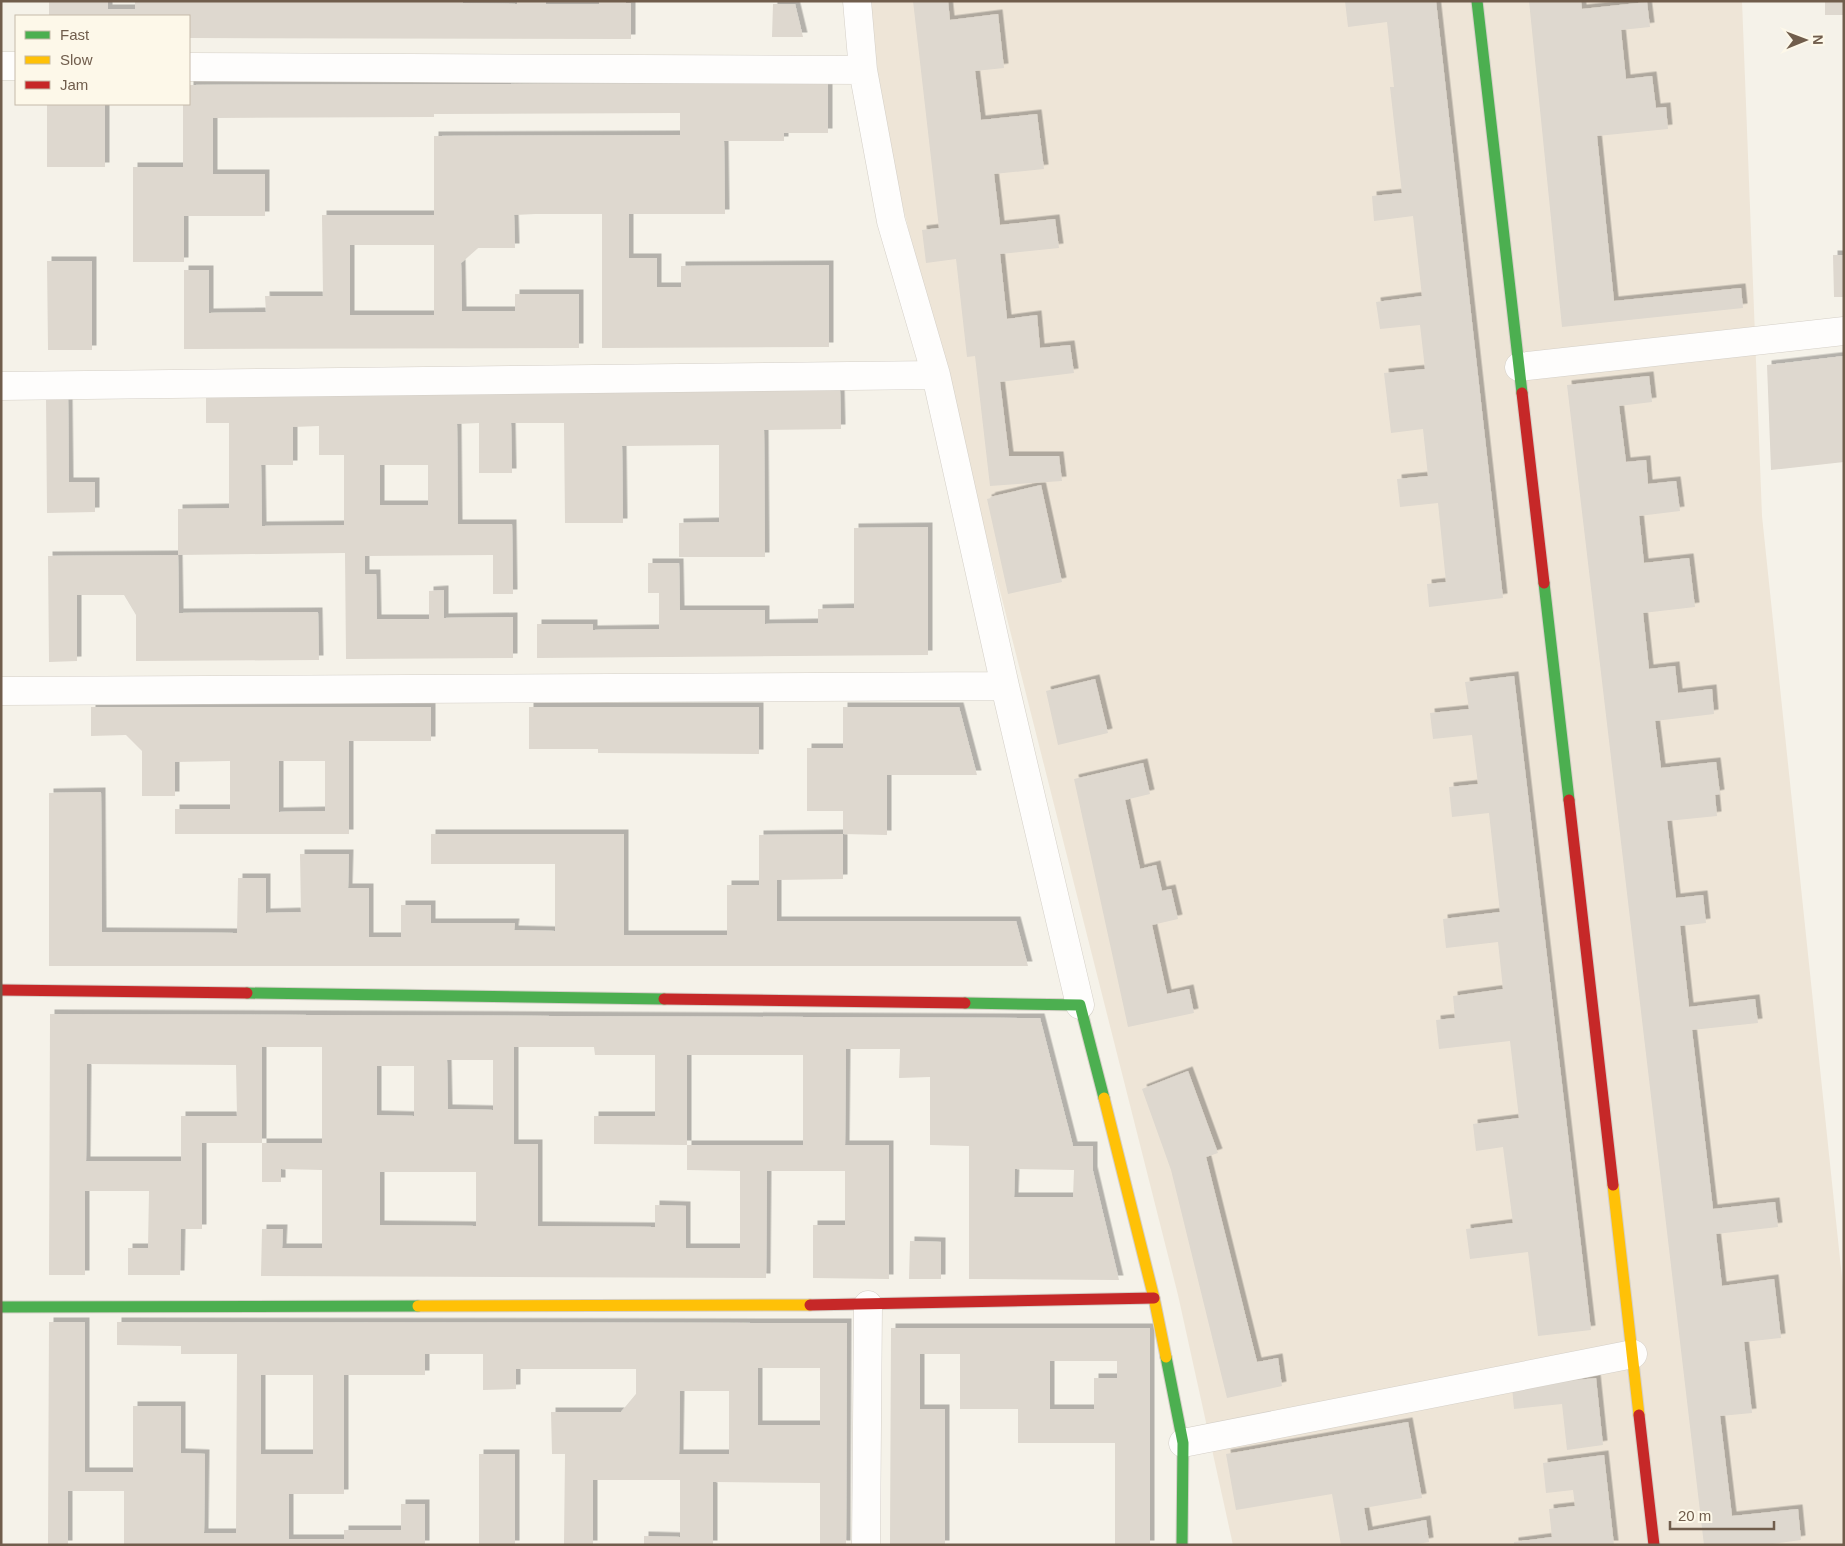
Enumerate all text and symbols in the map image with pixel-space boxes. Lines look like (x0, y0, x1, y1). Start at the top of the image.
legend (15, 15, 190, 105)
north arrow (1780, 15, 1830, 65)
text: Fast (60, 26, 90, 43)
text: N (1810, 35, 1826, 45)
text: Slow (60, 51, 93, 68)
text: Jam (60, 76, 88, 93)
scale bar (1670, 1498, 1774, 1530)
text: 20 m (1678, 1507, 1711, 1524)

